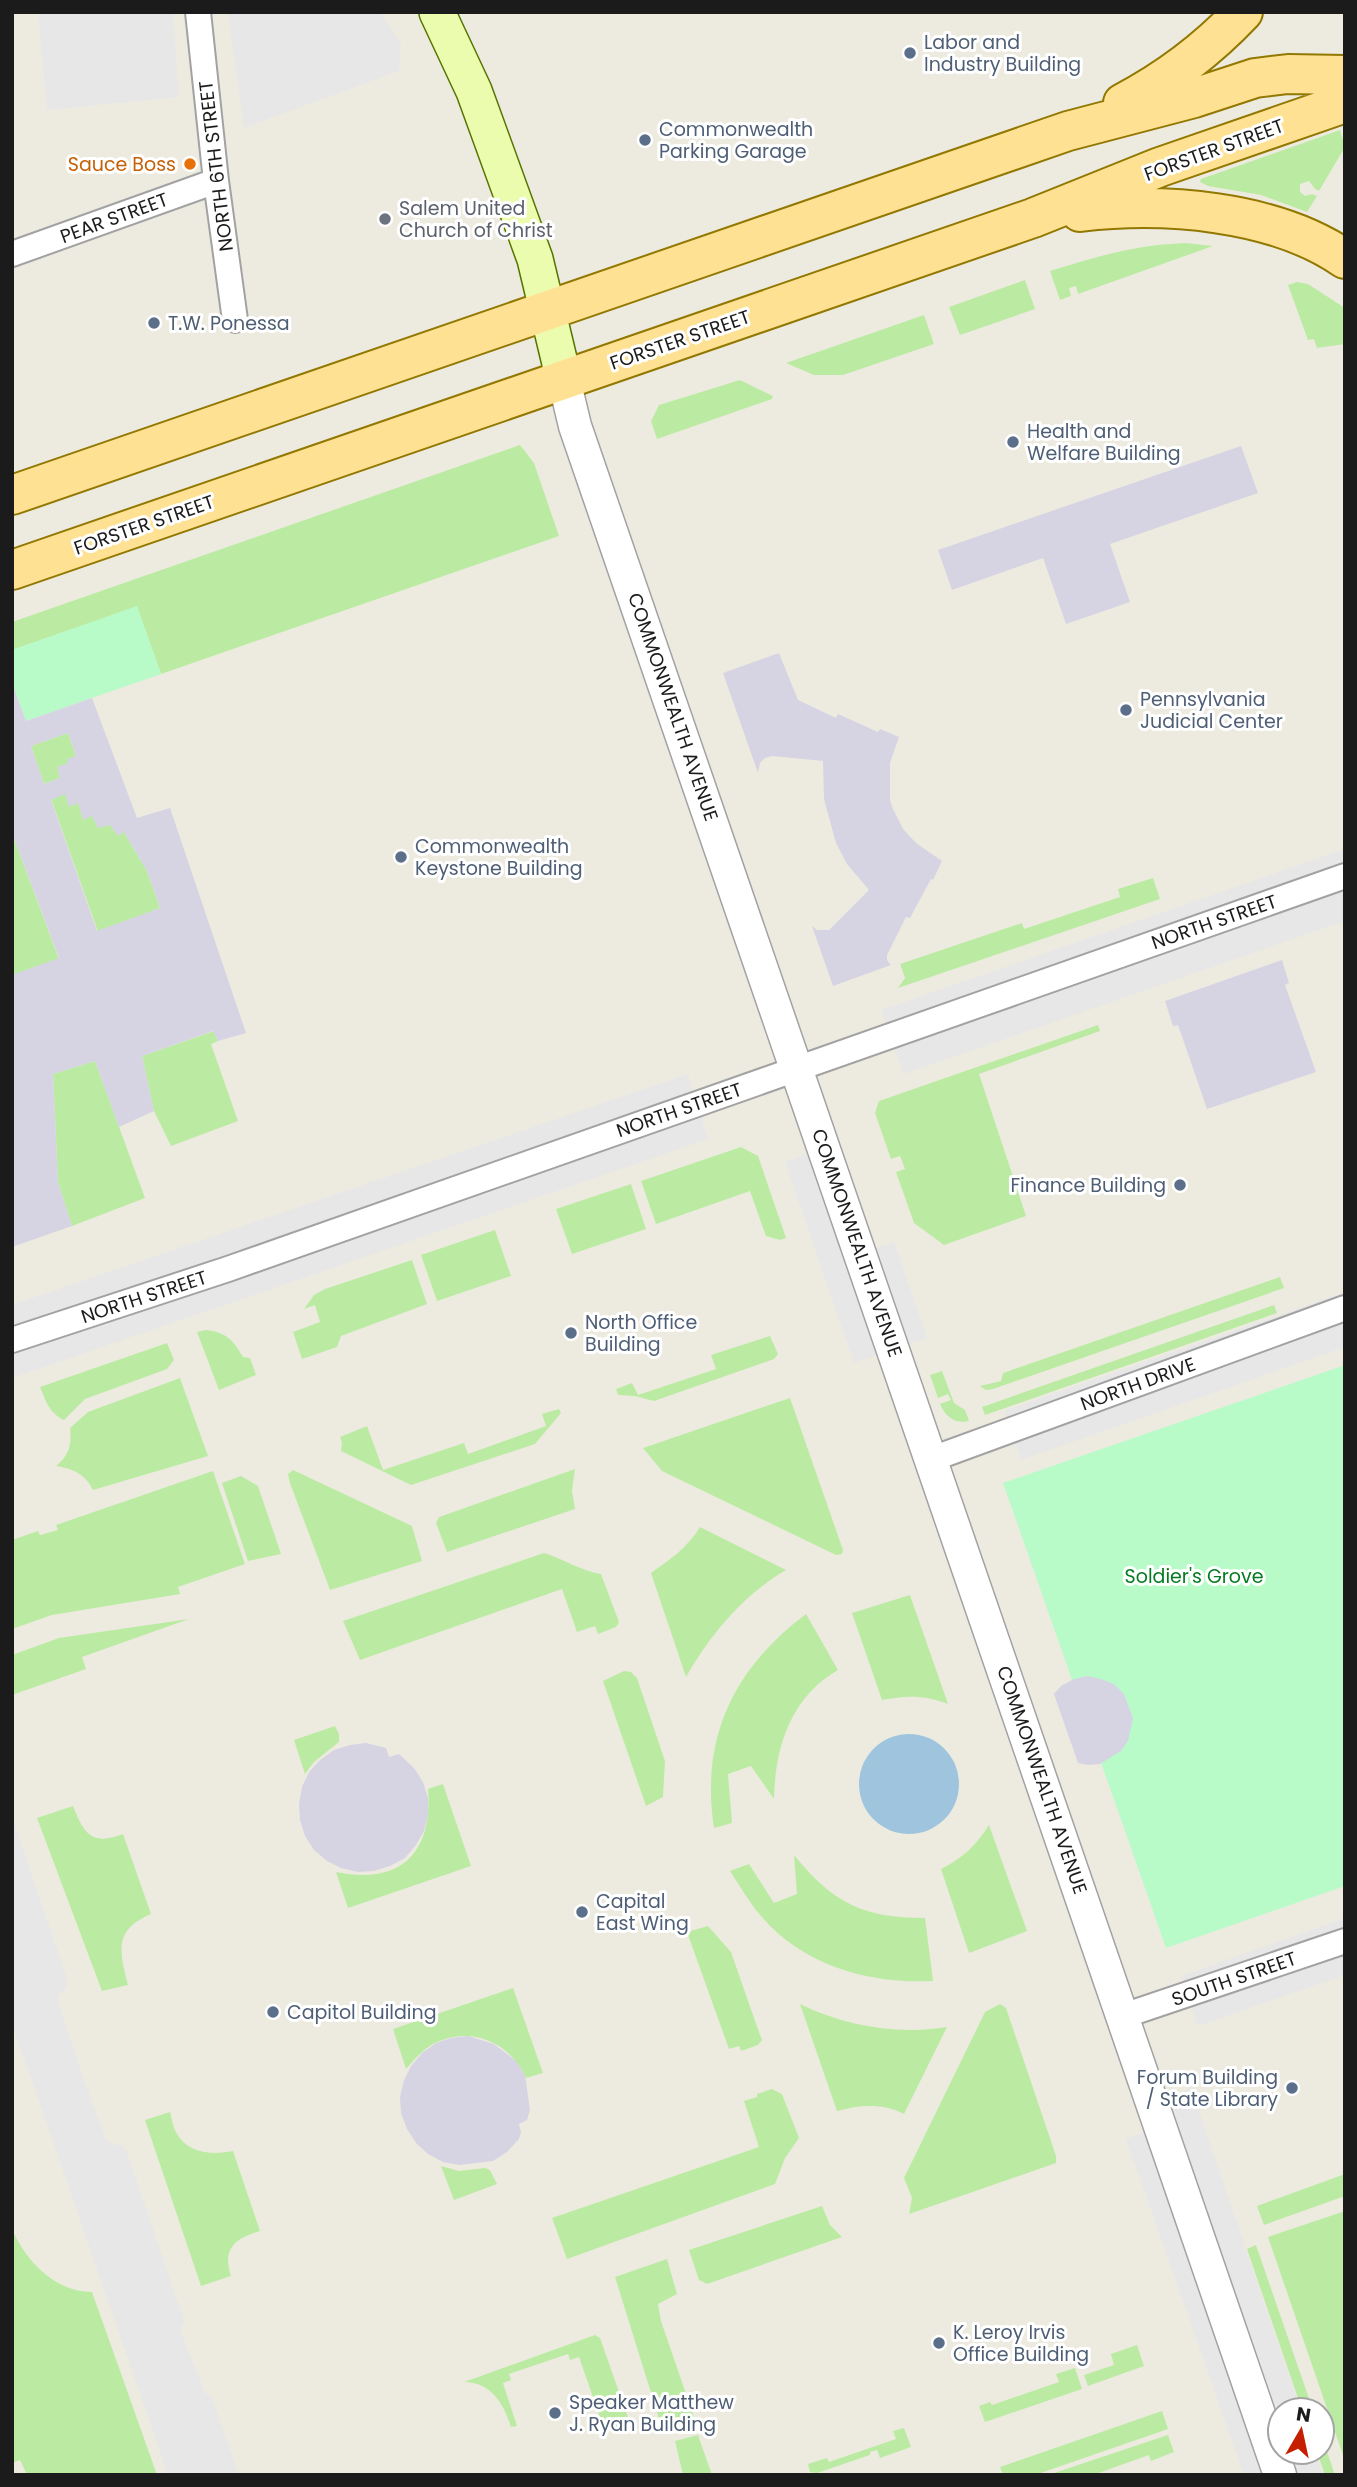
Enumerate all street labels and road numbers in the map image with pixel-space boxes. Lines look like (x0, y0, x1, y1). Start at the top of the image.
street label: NORTH 6TH STREET (192, 79, 240, 253)
street label: FORSTER STREET (1140, 112, 1288, 188)
street label: PEAR STREET (56, 186, 172, 250)
street label: FORSTER STREET (606, 303, 754, 377)
street label: FORSTER STREET (70, 488, 218, 562)
street label: COMMONWEALTH AVENUE (621, 589, 725, 825)
street label: NORTH STREET (1148, 888, 1280, 956)
street label: NORTH STREET (613, 1076, 745, 1144)
street label: COMMONWEALTH AVENUE (805, 1125, 909, 1361)
street label: NORTH STREET (77, 1264, 211, 1330)
street label: NORTH DRIVE (1077, 1351, 1199, 1417)
street label: COMMONWEALTH AVENUE (990, 1662, 1094, 1898)
street label: SOUTH STREET (1168, 1945, 1300, 2013)

